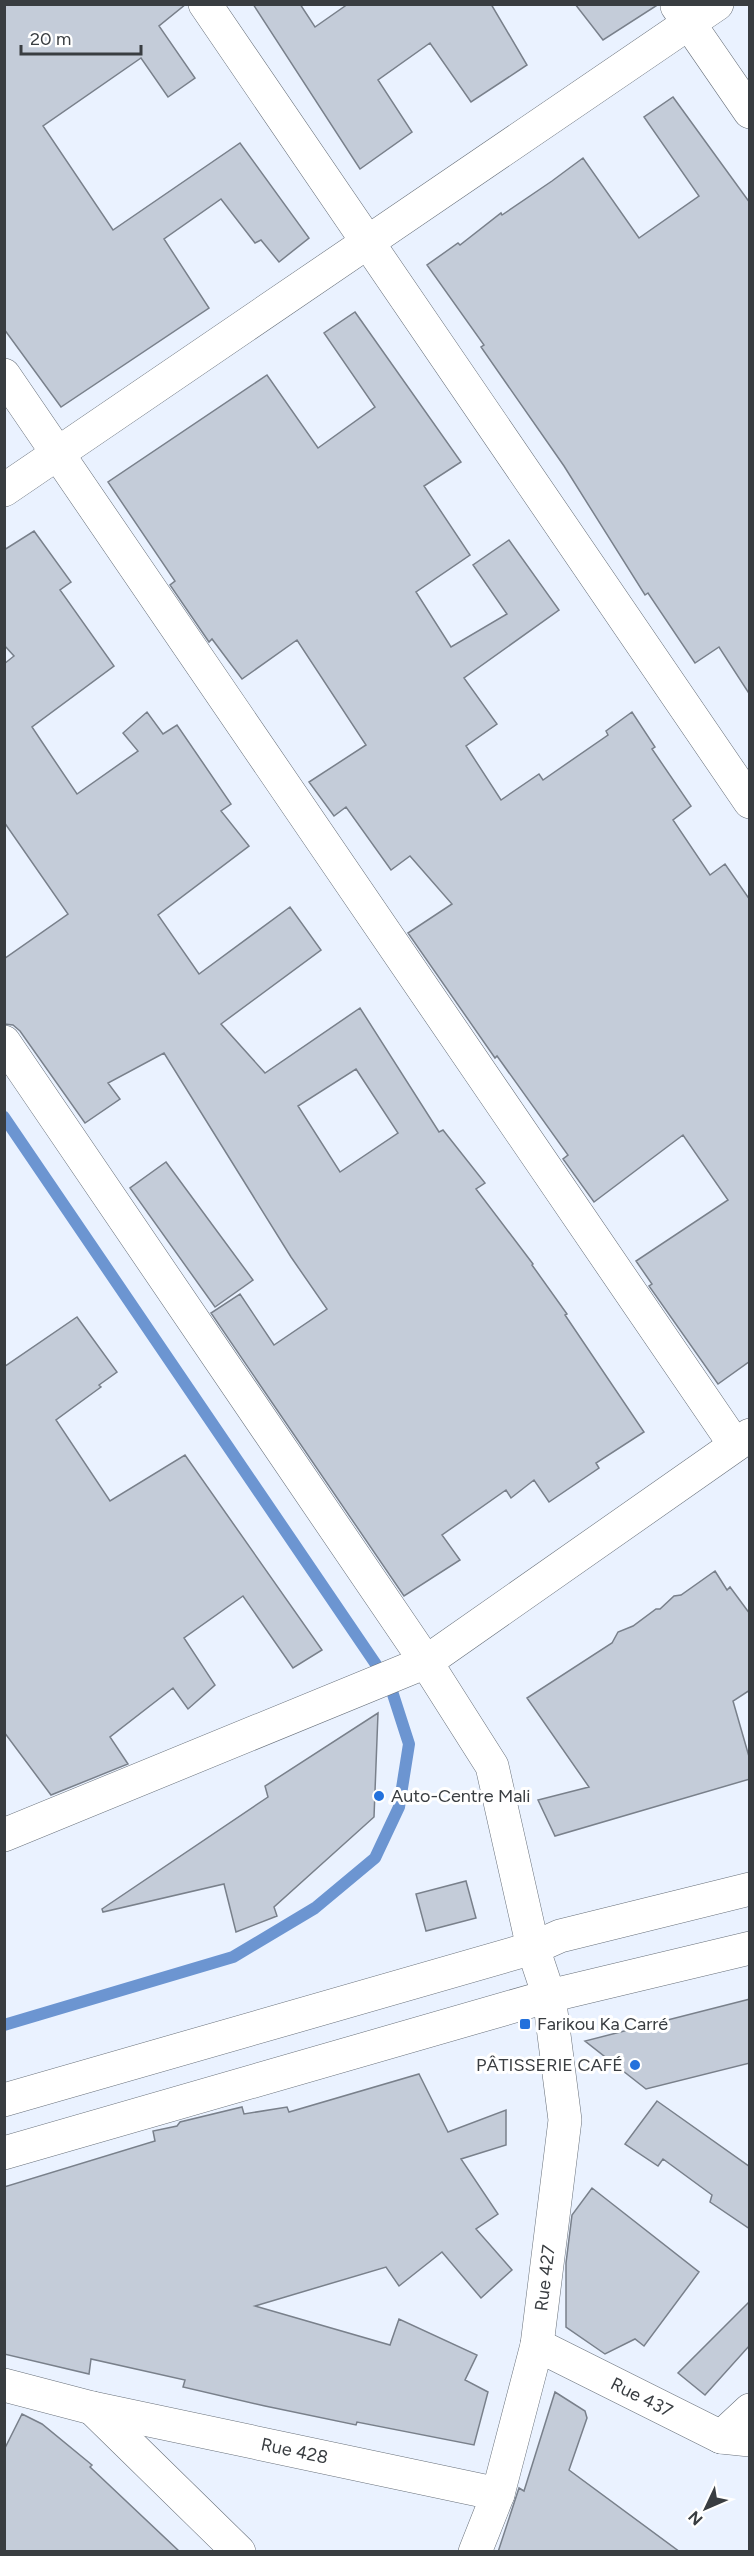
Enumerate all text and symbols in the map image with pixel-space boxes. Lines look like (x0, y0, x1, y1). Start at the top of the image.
scale bar (21, 18, 141, 56)
text: 20 m (30, 28, 71, 50)
place label: Auto-Centre Mali (391, 1785, 531, 1807)
marker: Auto-Centre Mali (372, 1789, 386, 1803)
place label: Farikou Ka Carré (537, 2013, 668, 2035)
marker: Farikou Ka Carré (518, 2017, 532, 2031)
place label: PÂTISSERIE CAFÉ (476, 2054, 623, 2076)
marker: PÂTISSERIE CAFÉ (628, 2058, 642, 2072)
street label: Rue 427 (530, 2243, 560, 2312)
street label: Rue 437 (607, 2373, 676, 2422)
street label: Rue 428 (259, 2433, 330, 2469)
north arrow (676, 2478, 736, 2538)
text: N (684, 2507, 707, 2529)

